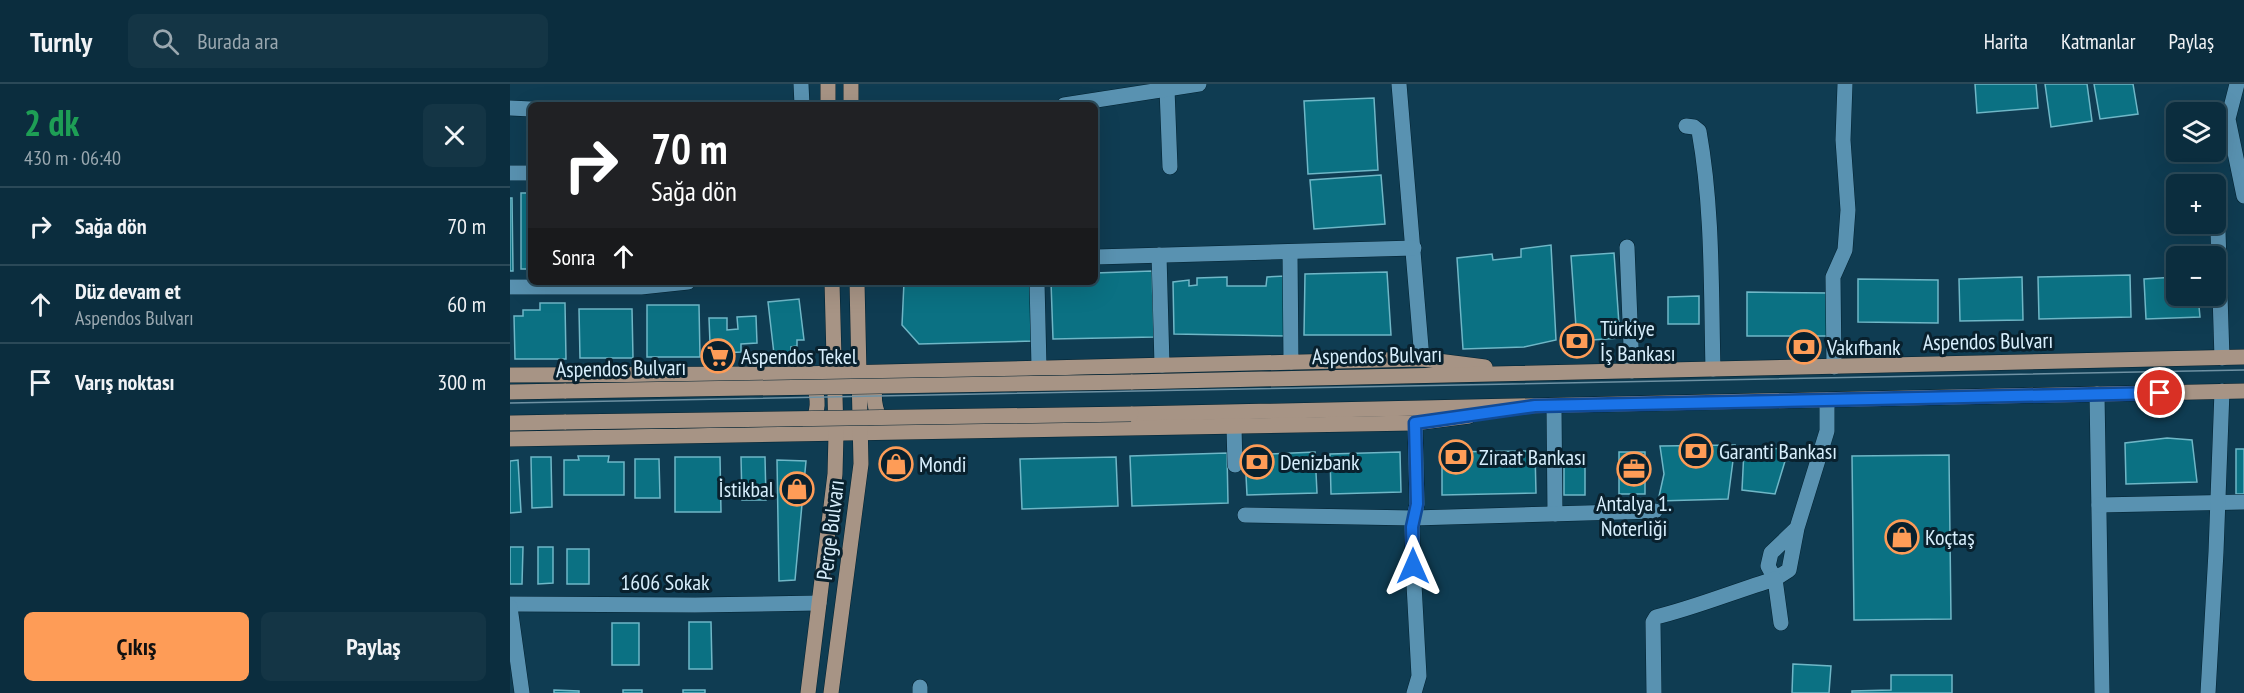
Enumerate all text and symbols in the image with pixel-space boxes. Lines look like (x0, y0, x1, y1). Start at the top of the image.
search box (128, 14, 548, 68)
text: Turnly (30, 23, 92, 60)
icon: search (149, 25, 182, 58)
text: Burada ara (197, 27, 279, 55)
text: Harita (1984, 28, 2028, 55)
text: Katmanlar (2061, 28, 2135, 55)
text: Paylaş (2168, 28, 2214, 55)
text: 2 dk (24, 99, 79, 146)
map controls (2166, 102, 2226, 306)
button: layers (2166, 102, 2226, 162)
button: close (423, 104, 486, 167)
text: 70 m (651, 121, 728, 176)
icon: right (552, 126, 630, 204)
text: 430 m · 06:40 (24, 145, 121, 171)
text: Sağa dön (651, 174, 737, 208)
button: + (2166, 174, 2226, 234)
icon: right (24, 210, 57, 243)
text: Sağa dön (75, 212, 147, 240)
text: 70 m (447, 212, 486, 240)
icon: ahead (607, 240, 640, 273)
text: Sonra (552, 243, 595, 271)
button: − (2166, 246, 2226, 306)
text: Düz devam et (75, 277, 181, 305)
icon: ahead (24, 288, 57, 321)
text: 60 m (447, 290, 486, 318)
text: Aspendos Bulvarı (75, 305, 194, 331)
place label: Türkiye İş Bankası (1600, 314, 1676, 367)
bank icon: Türkiye İş Bankası (1559, 323, 1595, 359)
street label: Aspendos Bulvarı (1923, 326, 2053, 356)
bank icon: Vakıfbank (1786, 329, 1822, 365)
place label: Vakıfbank (1826, 333, 1901, 361)
supermarket icon: Aspendos Tekel (700, 338, 736, 374)
street label: Aspendos Bulvarı (1312, 340, 1442, 370)
place label: Aspendos Tekel (741, 342, 858, 370)
street label: Aspendos Bulvarı (556, 353, 686, 383)
icon: arrive (24, 366, 57, 399)
pin (2134, 367, 2185, 418)
text: Varış noktası (75, 368, 175, 396)
text: 300 m (437, 368, 486, 396)
icon: arrive (2143, 376, 2176, 409)
bank icon: Garanti Bankası (1678, 433, 1714, 469)
place label: Garanti Bankası (1719, 437, 1837, 465)
bank icon: Ziraat Bankası (1438, 439, 1474, 475)
place label: Ziraat Bankası (1479, 443, 1586, 471)
bank icon: Denizbank (1239, 444, 1275, 480)
shop icon: Mondi (878, 446, 914, 482)
place label: Denizbank (1280, 448, 1360, 476)
place label: Mondi (919, 450, 966, 478)
office icon: Antalya 1. Noterliği (1616, 451, 1652, 487)
shop icon: İstikbal (779, 471, 815, 507)
place label: İstikbal (719, 475, 775, 503)
street label: Perge Bulvarı (810, 478, 850, 582)
place label: Antalya 1. Noterliği (1596, 489, 1672, 542)
shop icon: Koçtaş (1884, 519, 1920, 555)
place label: Koçtaş (1925, 523, 1975, 551)
position arrow (1381, 534, 1445, 598)
street label: 1606 Sokak (620, 568, 710, 596)
button: Çıkış (24, 612, 249, 681)
button: Paylaş (261, 612, 486, 681)

